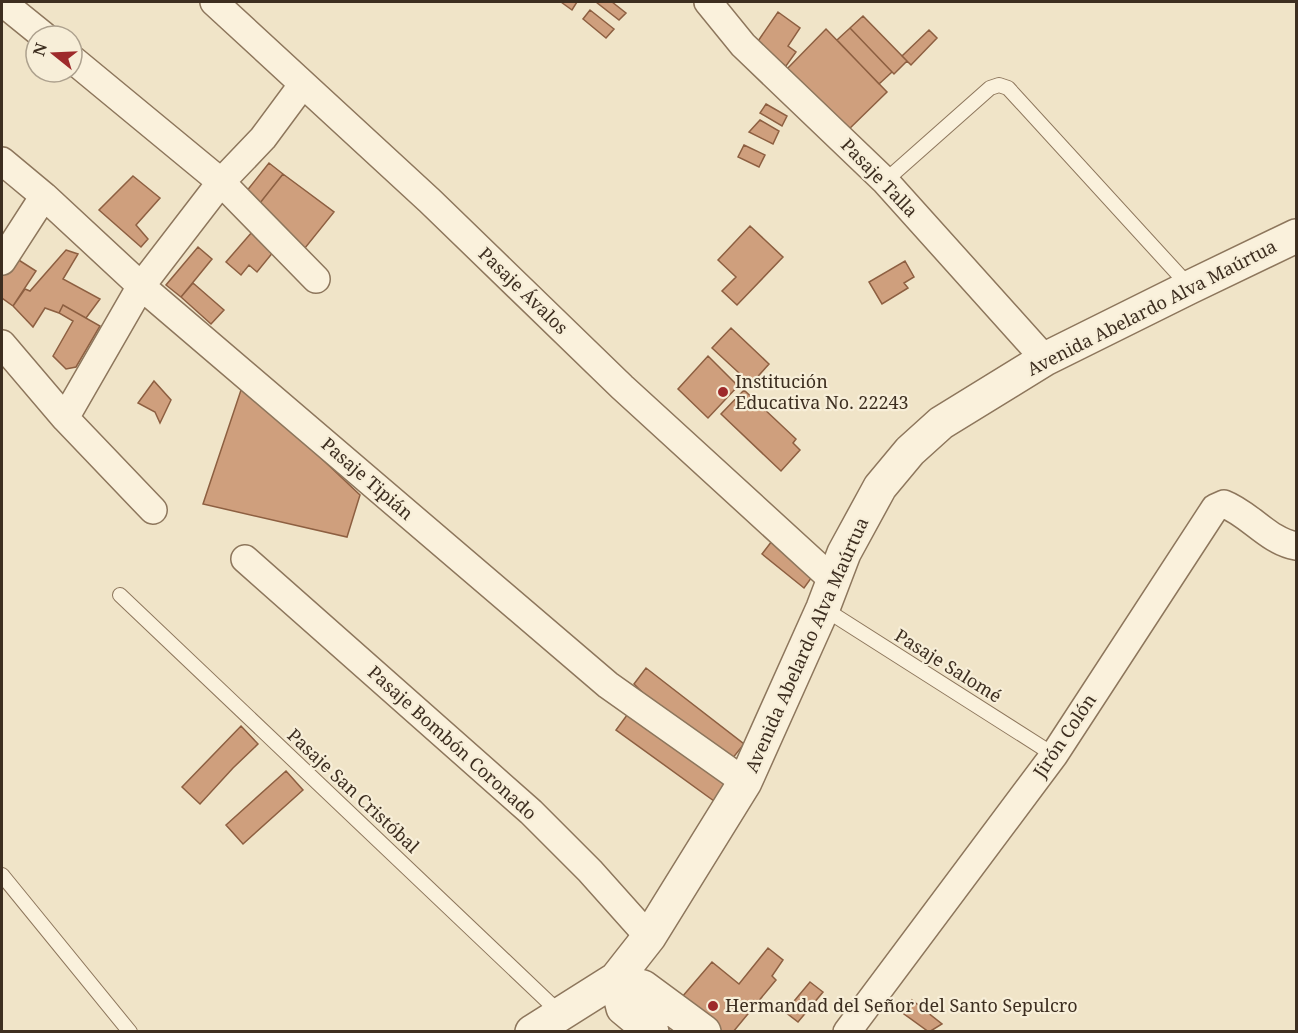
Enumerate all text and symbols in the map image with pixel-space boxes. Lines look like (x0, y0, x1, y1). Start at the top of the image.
north arrow (24, 24, 84, 84)
text: N (27, 40, 52, 59)
street label: Pasaje Talla (836, 133, 923, 222)
street label: Avenida Abelardo Alva Maúrtua (1023, 234, 1280, 381)
street label: Pasaje Ávalos (474, 242, 574, 339)
place label: Institución Educativa No. 22243 (735, 369, 909, 414)
marker: Institución Educativa No. 22243 (716, 385, 730, 399)
street label: Pasaje Tipián (317, 432, 419, 525)
street label: Avenida Abelardo Alva Maúrtua (739, 513, 873, 776)
street label: Pasaje Salomé (891, 623, 1006, 708)
street label: Pasaje Bombón Coronado (363, 660, 542, 825)
street label: Jirón Colón (1027, 688, 1101, 783)
street label: Pasaje San Cristóbal (283, 723, 425, 858)
place label: Hermandad del Señor del Santo Sepulcro (725, 993, 1078, 1017)
marker: Hermandad del Señor del Santo Sepulcro (706, 999, 720, 1013)

